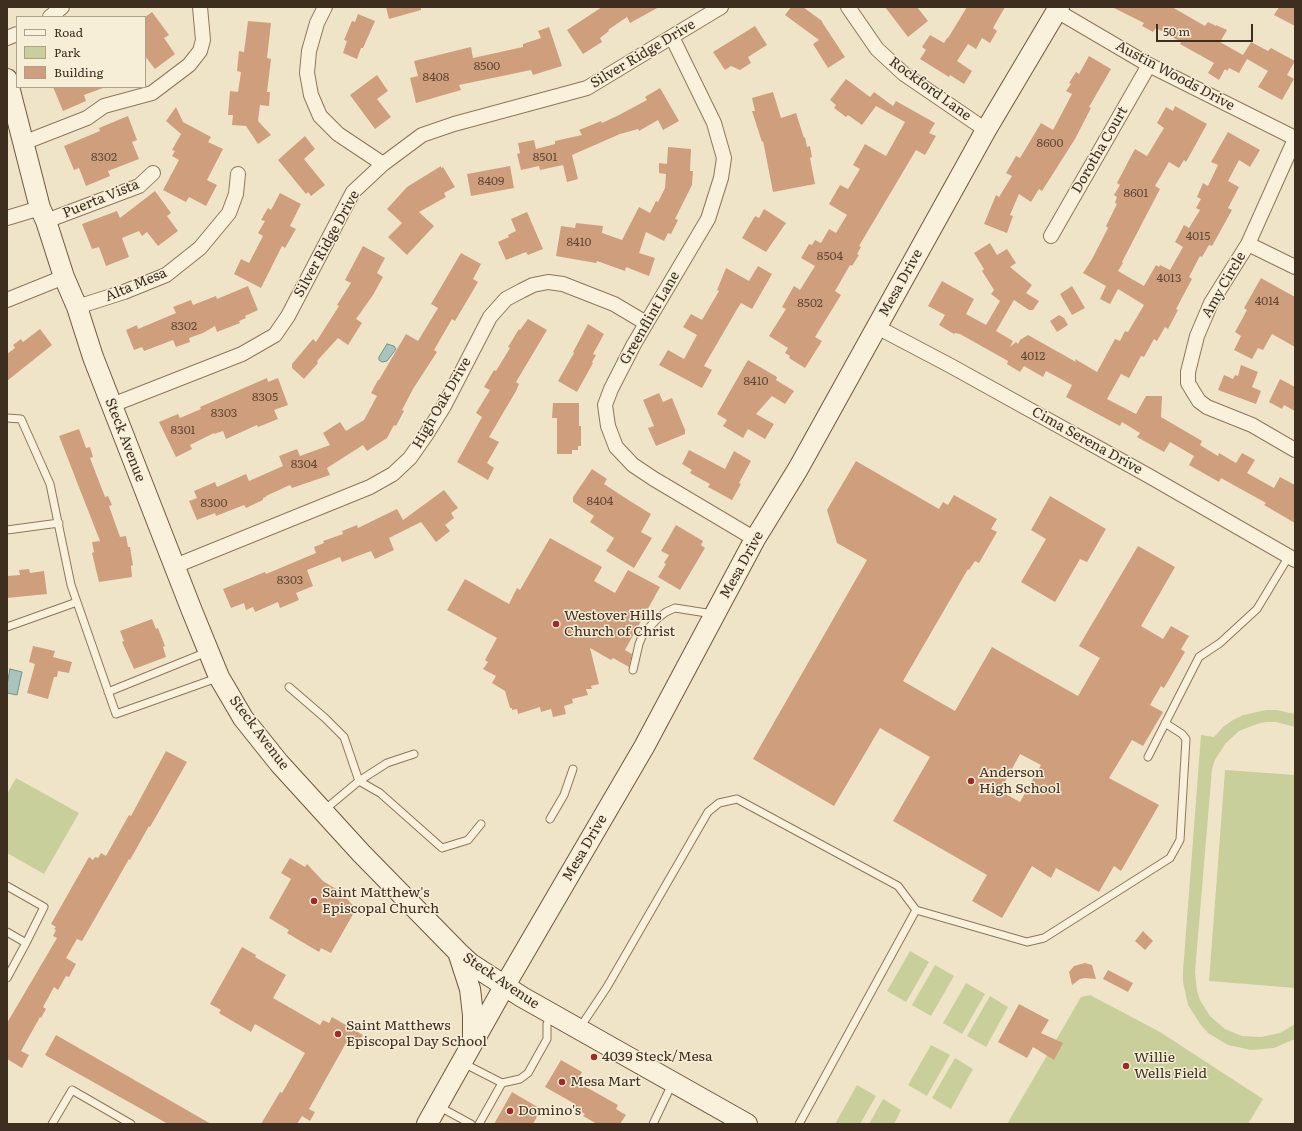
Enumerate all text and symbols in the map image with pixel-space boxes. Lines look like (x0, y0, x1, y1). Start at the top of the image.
legend (16, 16, 146, 88)
street label: Silver Ridge Drive (587, 16, 699, 92)
scale bar (1158, 16, 1255, 42)
text: 50 m (1163, 22, 1190, 40)
text: Road (54, 23, 83, 41)
street label: Austin Woods Drive (1113, 38, 1237, 114)
text: Park (54, 43, 80, 61)
street label: Rockford Lane (886, 54, 974, 124)
house number: 8500 (474, 59, 500, 73)
text: Building (54, 63, 103, 81)
house number: 8408 (423, 70, 449, 84)
street label: Dorotha Court (1068, 104, 1132, 196)
house number: 8600 (1037, 136, 1063, 150)
house number: 8302 (91, 150, 117, 164)
house number: 8501 (533, 150, 557, 164)
house number: 8409 (478, 174, 504, 188)
street label: Puerta Vista (60, 176, 142, 222)
house number: 8601 (1124, 186, 1148, 200)
street label: Silver Ridge Drive (291, 188, 363, 300)
house number: 4015 (1186, 229, 1210, 243)
house number: 8410 (566, 235, 592, 249)
street label: Mesa Drive (876, 246, 926, 320)
house number: 8504 (817, 249, 843, 263)
street label: Amy Circle (1198, 249, 1250, 321)
street label: Alta Mesa (103, 264, 169, 306)
street label: Greenflint Lane (617, 268, 683, 368)
house number: 4013 (1157, 271, 1181, 285)
house number: 4014 (1255, 294, 1279, 308)
house number: 8502 (797, 296, 823, 310)
house number: 8302 (171, 319, 197, 333)
house number: 4012 (1021, 349, 1045, 363)
street label: High Oak Drive (409, 354, 475, 452)
house number: 8410 (743, 374, 769, 388)
house number: 8305 (252, 390, 278, 404)
street label: Steck Avenue (101, 396, 149, 484)
street label: Cima Serena Drive (1029, 404, 1145, 478)
house number: 8303 (211, 406, 237, 420)
house number: 8301 (171, 423, 195, 437)
house number: 8304 (291, 457, 317, 471)
house number: 8404 (587, 494, 613, 508)
house number: 8300 (201, 496, 227, 510)
street label: Mesa Drive (717, 528, 767, 602)
house number: 8303 (277, 573, 303, 587)
place label: Westover Hills Church of Christ (564, 608, 675, 640)
marker: Westover Hills Church of Christ (551, 619, 561, 629)
street label: Steck Avenue (226, 693, 292, 773)
place label: Anderson High School (979, 765, 1060, 798)
marker: Anderson High School (966, 776, 976, 786)
street label: Mesa Drive (559, 812, 611, 884)
place label: Saint Matthew's Episcopal Church (322, 885, 439, 918)
marker: Saint Matthew's Episcopal Church (309, 896, 319, 906)
street label: Steck Avenue (460, 949, 542, 1013)
place label: Saint Matthews Episcopal Day School (346, 1018, 487, 1050)
marker: Saint Matthews Episcopal Day School (333, 1029, 343, 1039)
place label: 4039 Steck/Mesa (602, 1049, 712, 1065)
place label: Willie Wells Field (1134, 1050, 1207, 1082)
marker: 4039 Steck/Mesa (589, 1052, 599, 1062)
marker: Willie Wells Field (1121, 1061, 1131, 1071)
place label: Mesa Mart (570, 1074, 641, 1090)
marker: Mesa Mart (557, 1077, 567, 1087)
place label: Domino's (518, 1103, 581, 1119)
marker: Domino's (505, 1106, 515, 1116)

